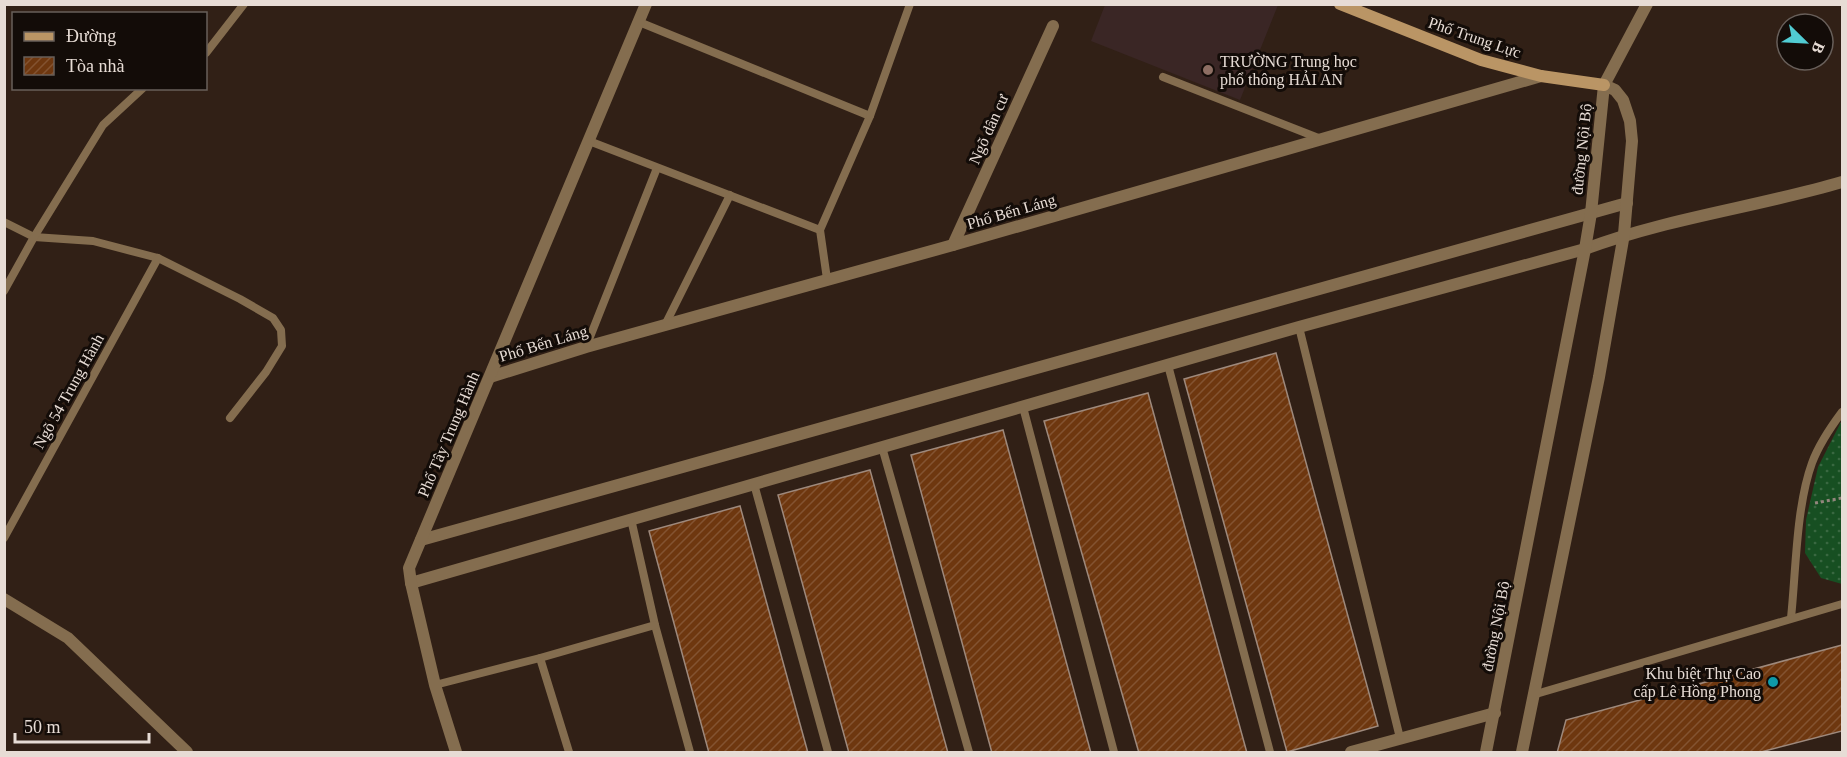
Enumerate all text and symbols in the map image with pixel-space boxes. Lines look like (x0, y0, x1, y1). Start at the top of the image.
legend (12, 12, 207, 90)
north arrow (1775, 12, 1835, 72)
street label: Phố Trung Lực (1426, 14, 1523, 62)
text: Đường (66, 26, 116, 46)
text: B (1808, 40, 1828, 57)
place label: TRƯỜNG Trung học phổ thông HẢI AN (1220, 52, 1357, 89)
text: Tòa nhà (66, 56, 124, 76)
marker: TRƯỜNG Trung học phổ thông HẢI AN (1201, 63, 1215, 77)
street label: Ngõ dân cư (966, 91, 1013, 167)
street label: đường Nội Bộ (1568, 103, 1596, 196)
street label: Phố Bến Láng (965, 191, 1058, 233)
street label: Phố Bến Láng (497, 322, 590, 366)
street label: Ngõ 54 Trung Hành (30, 331, 108, 452)
street label: Phố Tây Trung Hành (414, 369, 483, 500)
street label: đường Nội Bộ (1478, 579, 1514, 673)
place label: Khu biệt Thự Cao cấp Lê Hồng Phong (1633, 665, 1761, 701)
marker: Khu biệt Thự Cao cấp Lê Hồng Phong (1766, 675, 1780, 689)
scale bar (15, 706, 148, 744)
text: 50 m (24, 717, 61, 737)

